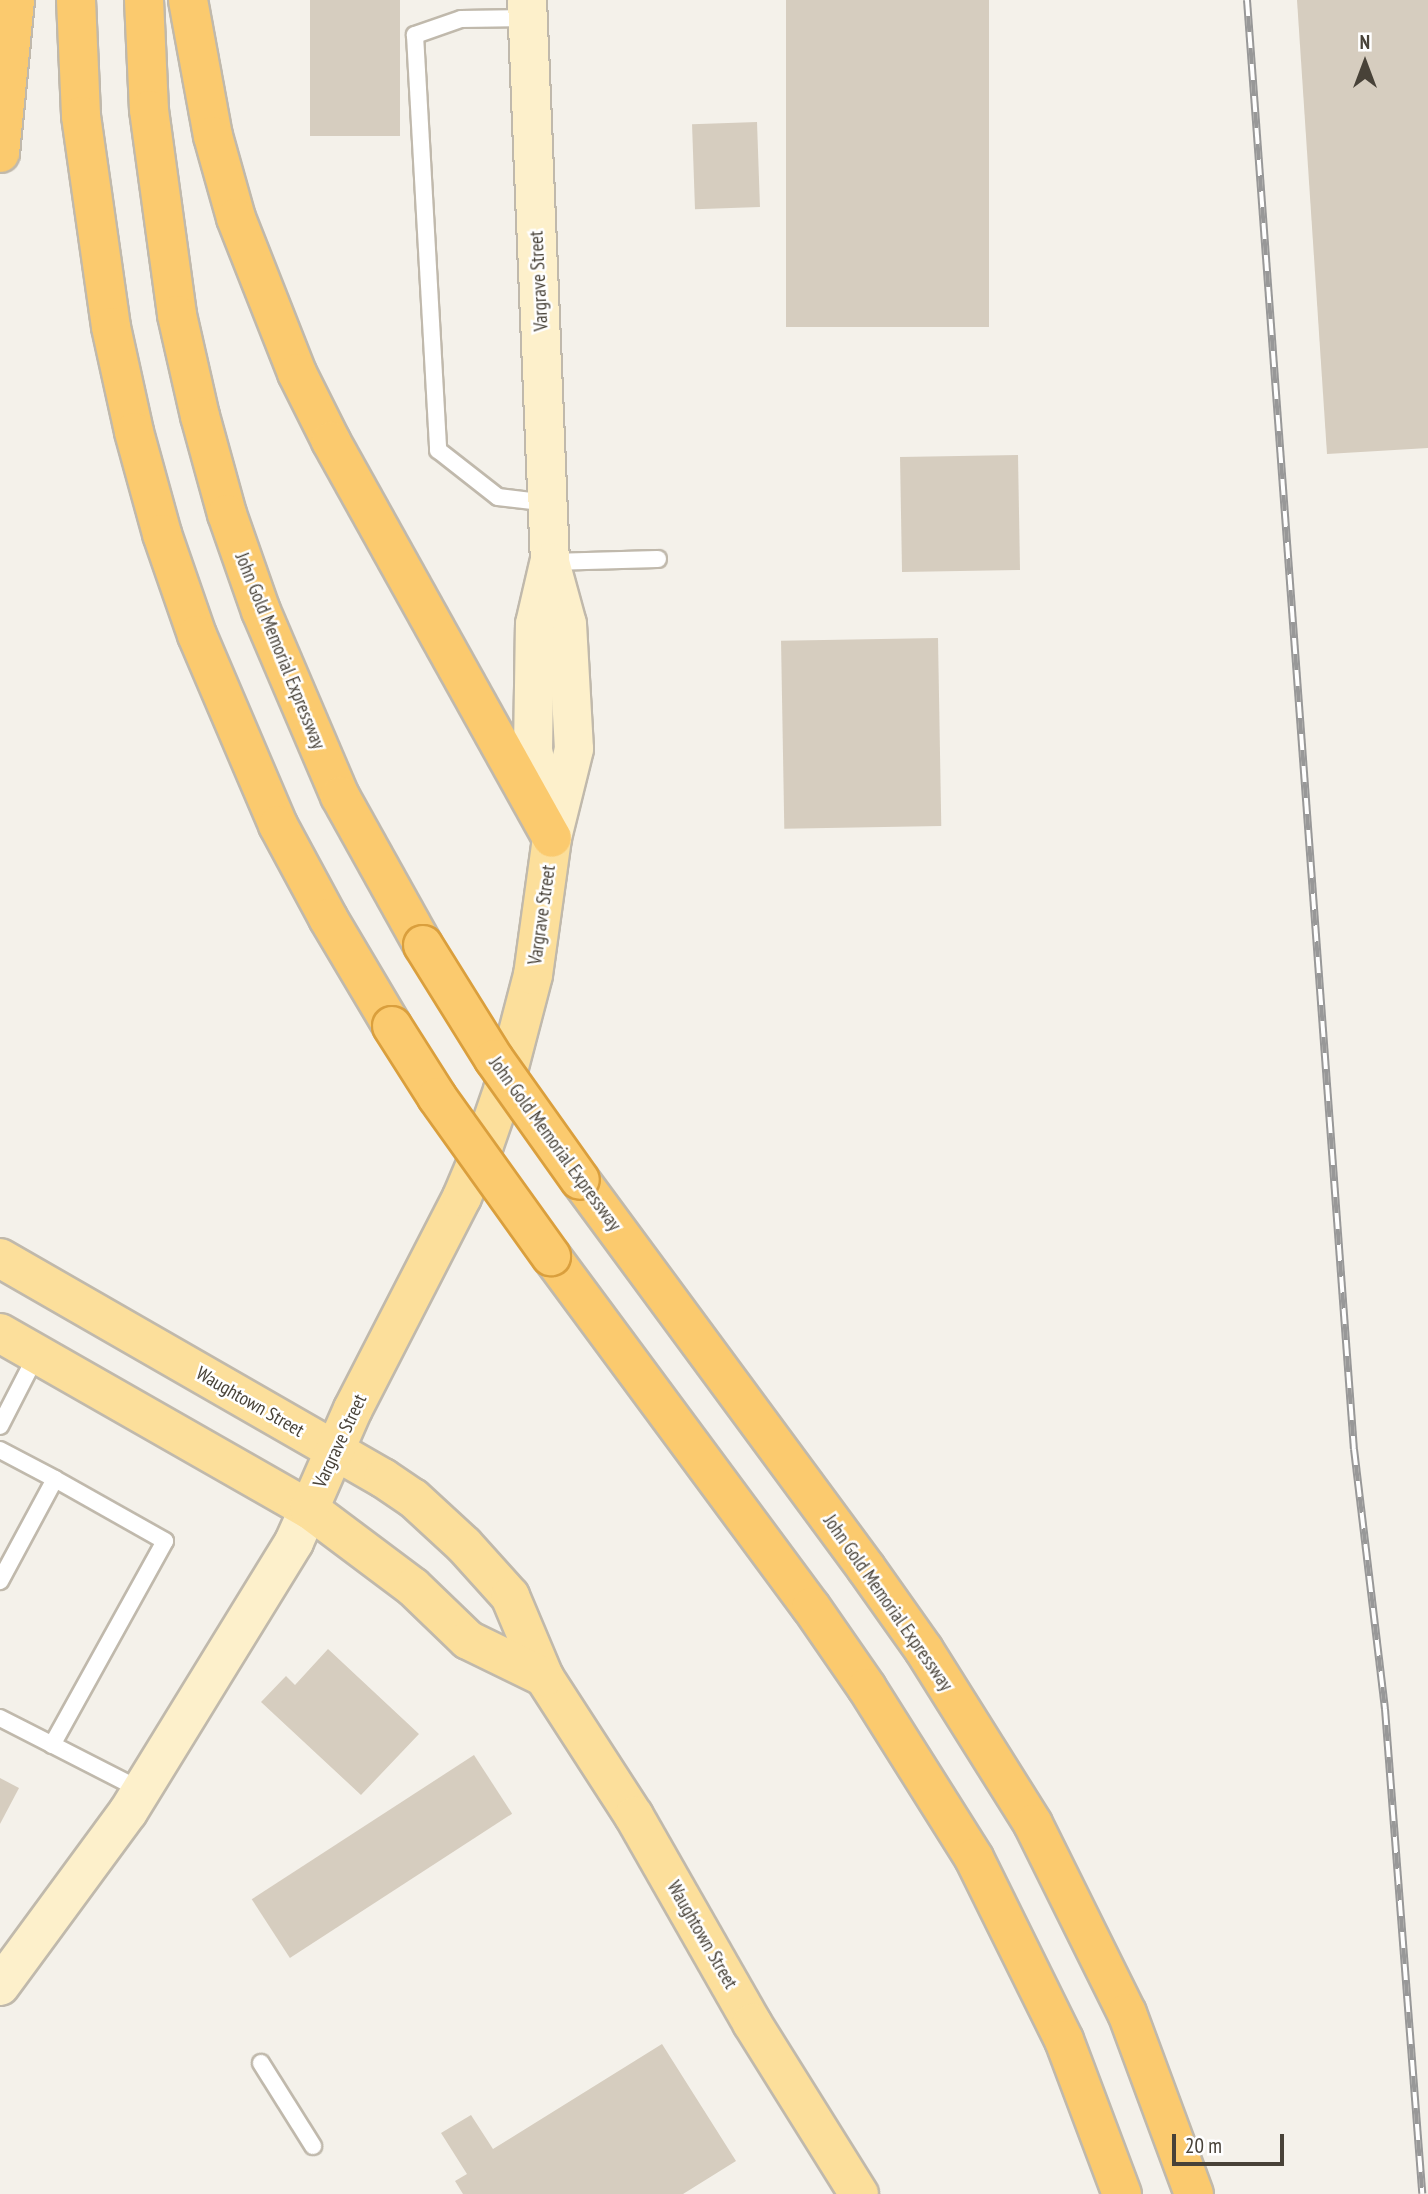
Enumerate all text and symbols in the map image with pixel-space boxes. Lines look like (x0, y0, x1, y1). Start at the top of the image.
north arrow (1330, 28, 1400, 98)
text: N (1360, 30, 1370, 54)
street label: Vargrave Street (525, 230, 553, 332)
street label: John Gold Memorial Expressway (230, 549, 330, 753)
street label: Vargrave Street (524, 864, 560, 966)
street label: John Gold Memorial Expressway (484, 1052, 626, 1236)
street label: Waughtown Street (192, 1362, 308, 1442)
street label: Vargrave Street (308, 1391, 372, 1491)
street label: John Gold Memorial Expressway (819, 1511, 957, 1695)
street label: Waughtown Street (662, 1877, 742, 1993)
scale bar (1176, 2120, 1288, 2164)
text: 20 m (1185, 2132, 1222, 2159)

